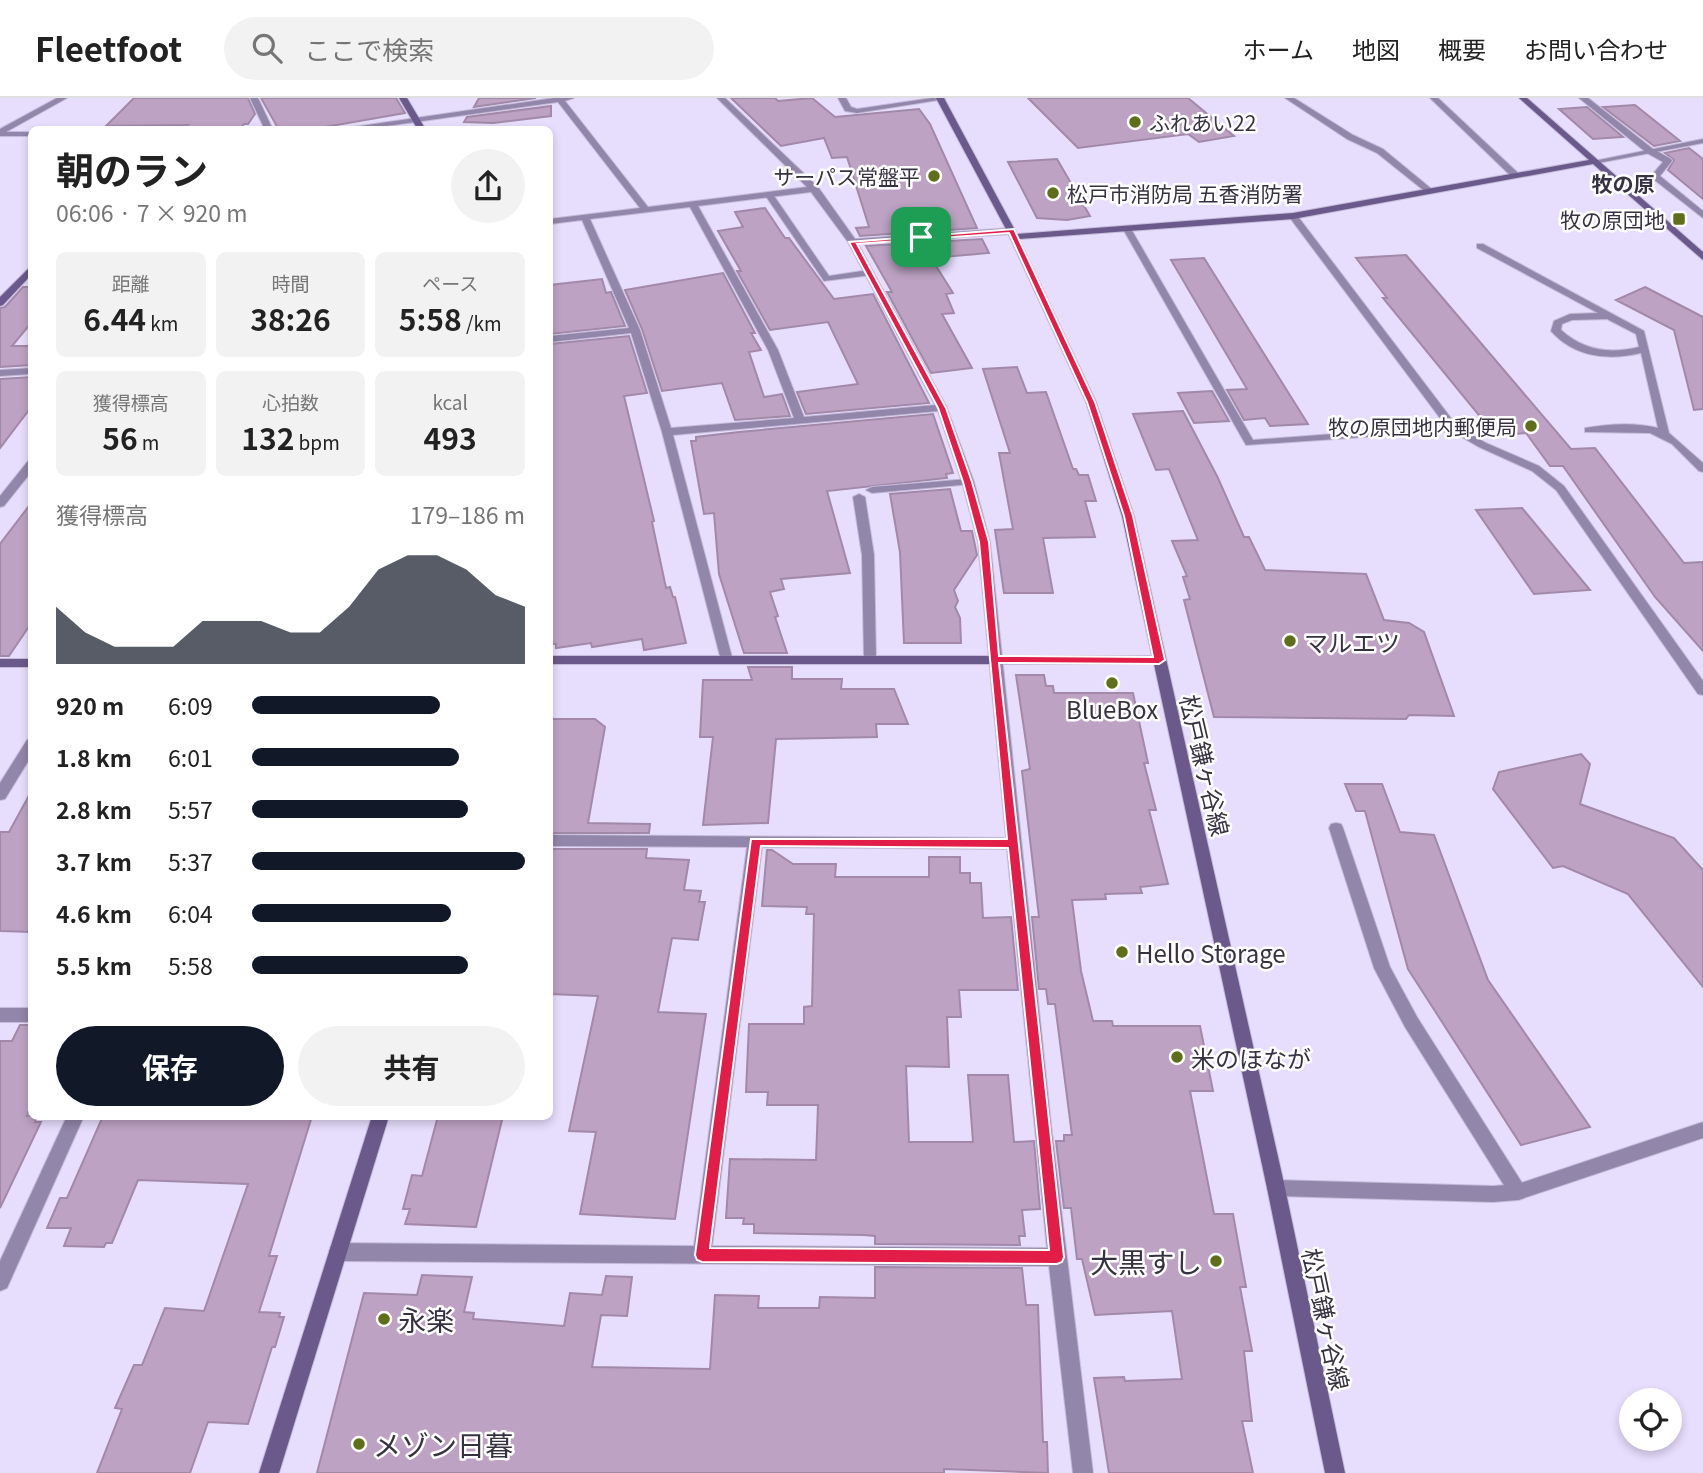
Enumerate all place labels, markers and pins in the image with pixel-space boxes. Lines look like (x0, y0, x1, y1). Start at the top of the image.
place label: ふれあい22 (1149, 107, 1256, 137)
marker: ふれあい22 (1127, 114, 1143, 130)
place label: サーパス常盤平 (773, 161, 920, 191)
marker: サーパス常盤平 (926, 168, 942, 184)
place label: 松戸市消防局 五香消防署 (1067, 178, 1303, 208)
marker: 松戸市消防局 五香消防署 (1045, 185, 1061, 201)
place label: 牧の原団地 (1560, 204, 1665, 234)
pin (891, 207, 951, 267)
marker: 牧の原団地 (1671, 211, 1687, 227)
place label: 牧の原団地内郵便局 (1328, 411, 1517, 441)
marker: 牧の原団地内郵便局 (1523, 418, 1539, 434)
place label: マルエツ (1304, 624, 1400, 659)
marker: マルエツ (1282, 633, 1298, 649)
marker: BlueBox (1104, 675, 1120, 691)
place label: BlueBox (1066, 691, 1158, 726)
place label: Hello Storage (1136, 935, 1286, 970)
marker: Hello Storage (1114, 944, 1130, 960)
place label: 米のほなが (1191, 1040, 1311, 1075)
marker: 米のほなが (1169, 1049, 1185, 1065)
place label: 大黒すし (1090, 1241, 1202, 1281)
marker: 大黒すし (1208, 1253, 1224, 1269)
place label: 永楽 (398, 1299, 454, 1339)
marker: 永楽 (376, 1311, 392, 1327)
place label: メゾン日暮 (373, 1424, 513, 1464)
marker: メゾン日暮 (351, 1436, 367, 1452)

